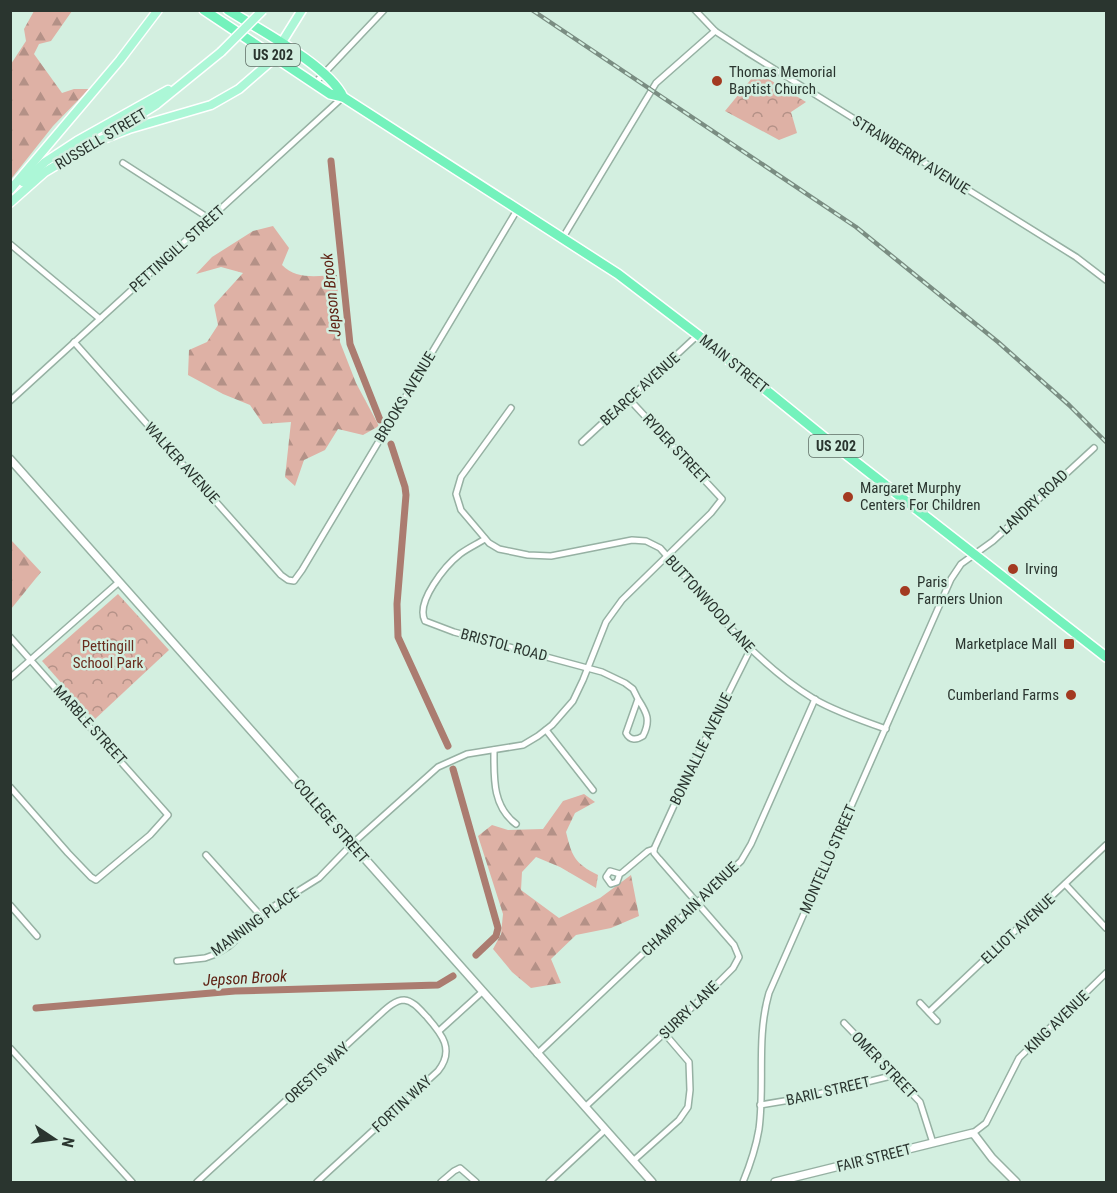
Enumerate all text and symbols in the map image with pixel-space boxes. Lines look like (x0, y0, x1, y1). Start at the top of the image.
road number: US 202 (246, 44, 300, 66)
place label: Thomas Memorial Baptist Church (729, 63, 836, 98)
marker: Thomas Memorial Baptist Church (710, 74, 724, 88)
street label: RUSSELL STREET (52, 105, 150, 173)
street label: STRAWBERRY AVENUE (849, 112, 973, 198)
street label: PETTINGILL STREET (126, 202, 228, 296)
water label: Jepson Brook (317, 251, 345, 338)
street label: MAIN STREET (696, 331, 772, 397)
street label: BROOKS AVENUE (371, 348, 439, 446)
street label: BEARCE AVENUE (597, 349, 683, 429)
street label: RYDER STREET (639, 410, 713, 488)
street label: WALKER AVENUE (141, 419, 223, 507)
road number: US 202 (809, 435, 863, 457)
street label: LANDRY ROAD (996, 466, 1072, 538)
place label: Margaret Murphy Centers For Children (860, 479, 981, 514)
marker: Margaret Murphy Centers For Children (841, 490, 855, 504)
street label: BUTTONWOOD LANE (662, 552, 758, 656)
place label: Irving (1025, 560, 1058, 578)
marker: Irving (1006, 562, 1020, 576)
place label: Paris Farmers Union (917, 573, 1003, 608)
marker: Paris Farmers Union (898, 584, 912, 598)
street label: BRISTOL ROAD (459, 625, 549, 665)
place label: Marketplace Mall (955, 635, 1057, 653)
park label: Pettingill School Park (73, 637, 144, 672)
marker: Marketplace Mall (1062, 637, 1076, 651)
street label: MARBLE STREET (50, 682, 131, 769)
place label: Cumberland Farms (947, 686, 1059, 704)
marker: Cumberland Farms (1064, 688, 1078, 702)
street label: BONNALLIE AVENUE (666, 690, 736, 808)
street label: COLLEGE STREET (290, 775, 372, 867)
street label: MONTELLO STREET (796, 802, 860, 916)
street label: CHAMPLAIN AVENUE (638, 858, 742, 960)
street label: MANNING PLACE (208, 884, 302, 960)
street label: ELLIOT AVENUE (977, 890, 1059, 968)
water label: Jepson Brook (203, 966, 288, 990)
street label: SURRY LANE (655, 977, 723, 1043)
street label: KING AVENUE (1021, 987, 1093, 1057)
street label: OMER STREET (848, 1028, 920, 1102)
street label: ORESTIS WAY (281, 1038, 353, 1108)
street label: FORTIN WAY (368, 1072, 436, 1136)
street label: BARIL STREET (784, 1073, 872, 1109)
north arrow (24, 1109, 84, 1169)
text: N (58, 1135, 78, 1149)
street label: FAIR STREET (835, 1140, 913, 1176)

